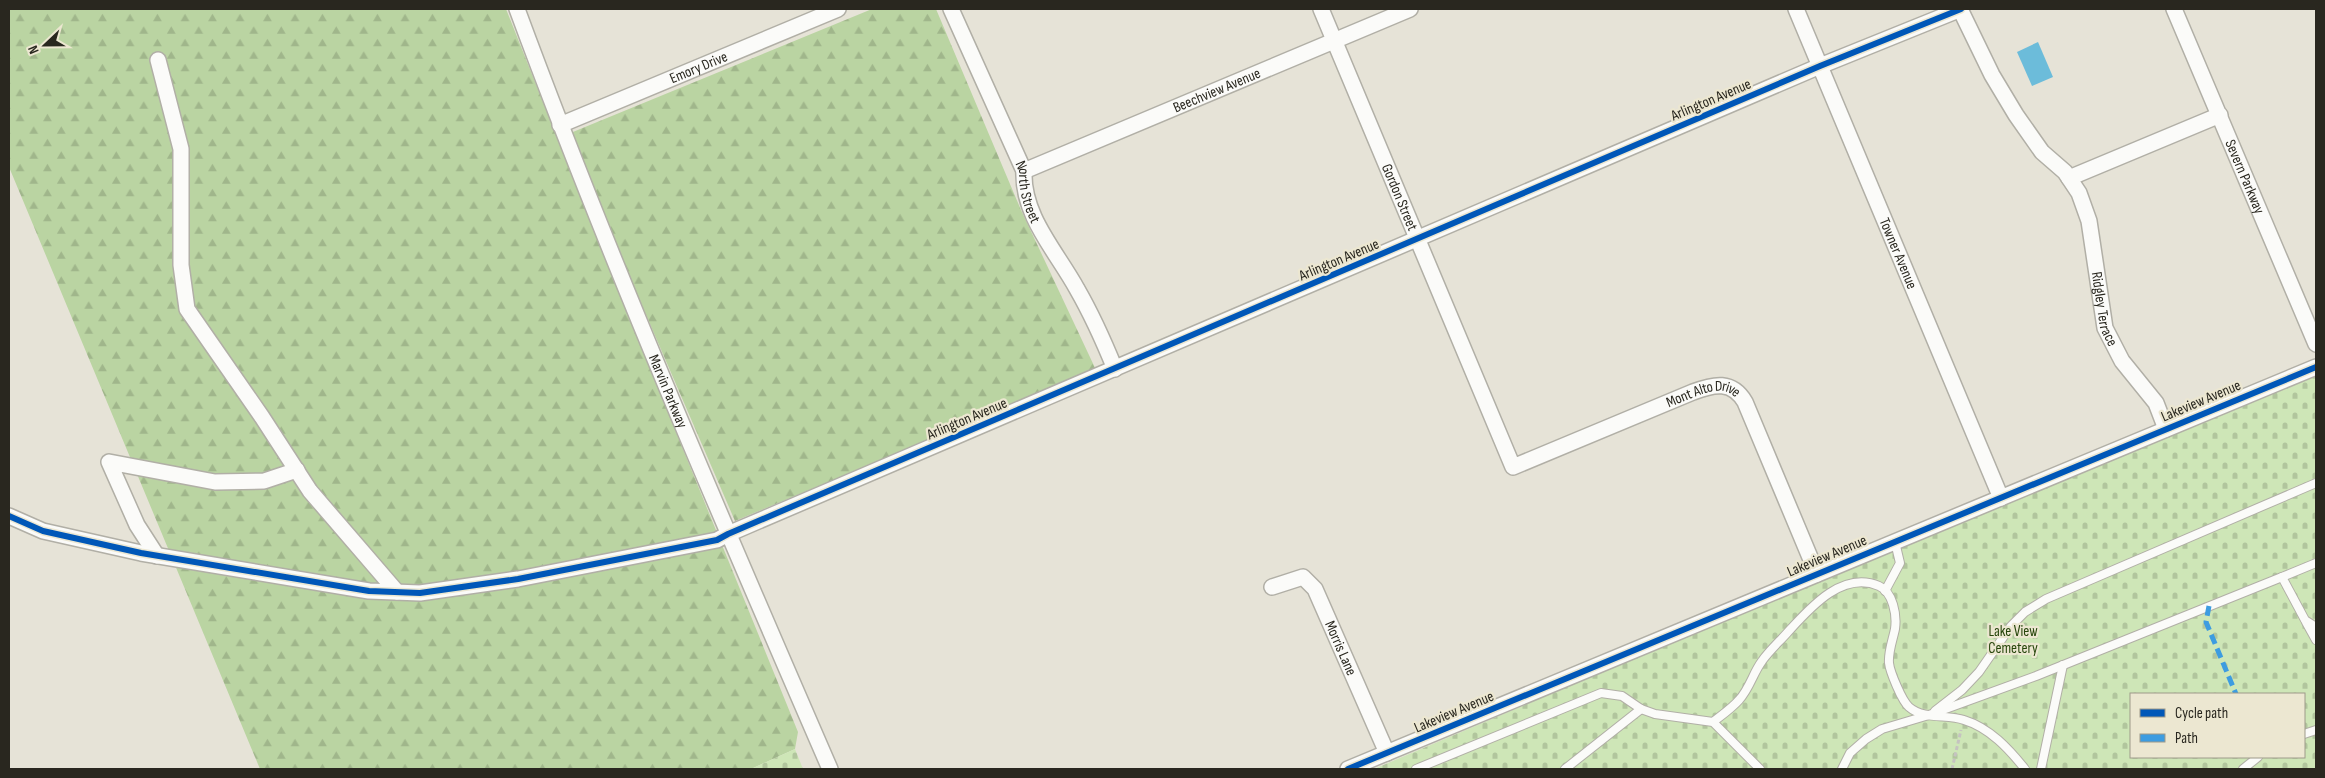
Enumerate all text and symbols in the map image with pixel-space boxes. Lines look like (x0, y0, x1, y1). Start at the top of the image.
north arrow (20, 20, 70, 70)
text: N (24, 43, 43, 56)
street label: Emory Drive (667, 47, 730, 88)
street label: Beechview Avenue (1170, 63, 1263, 117)
street label: Arlington Avenue (1667, 75, 1754, 126)
street label: Severn Parkway (2221, 137, 2269, 217)
street label: North Street (1011, 158, 1045, 226)
street label: Gordon Street (1377, 161, 1422, 234)
street label: Towner Avenue (1875, 215, 1922, 292)
street label: Arlington Avenue (1295, 235, 1382, 286)
street label: Ridgley Terrace (2087, 270, 2122, 349)
street label: Marvin Parkway (644, 351, 692, 431)
street label: Mont Alto Drive (1663, 376, 1745, 412)
street label: Lakeview Avenue (2158, 376, 2244, 426)
street label: Arlington Avenue (923, 394, 1010, 445)
street label: Lakeview Avenue (1784, 531, 1870, 581)
street label: Morris Lane (1321, 618, 1361, 678)
park label: Lake View Cemetery (1988, 622, 2038, 658)
street label: Lakeview Avenue (1411, 687, 1497, 737)
legend (2130, 693, 2305, 758)
text: Cycle path (2175, 704, 2228, 723)
text: Path (2175, 729, 2198, 748)

